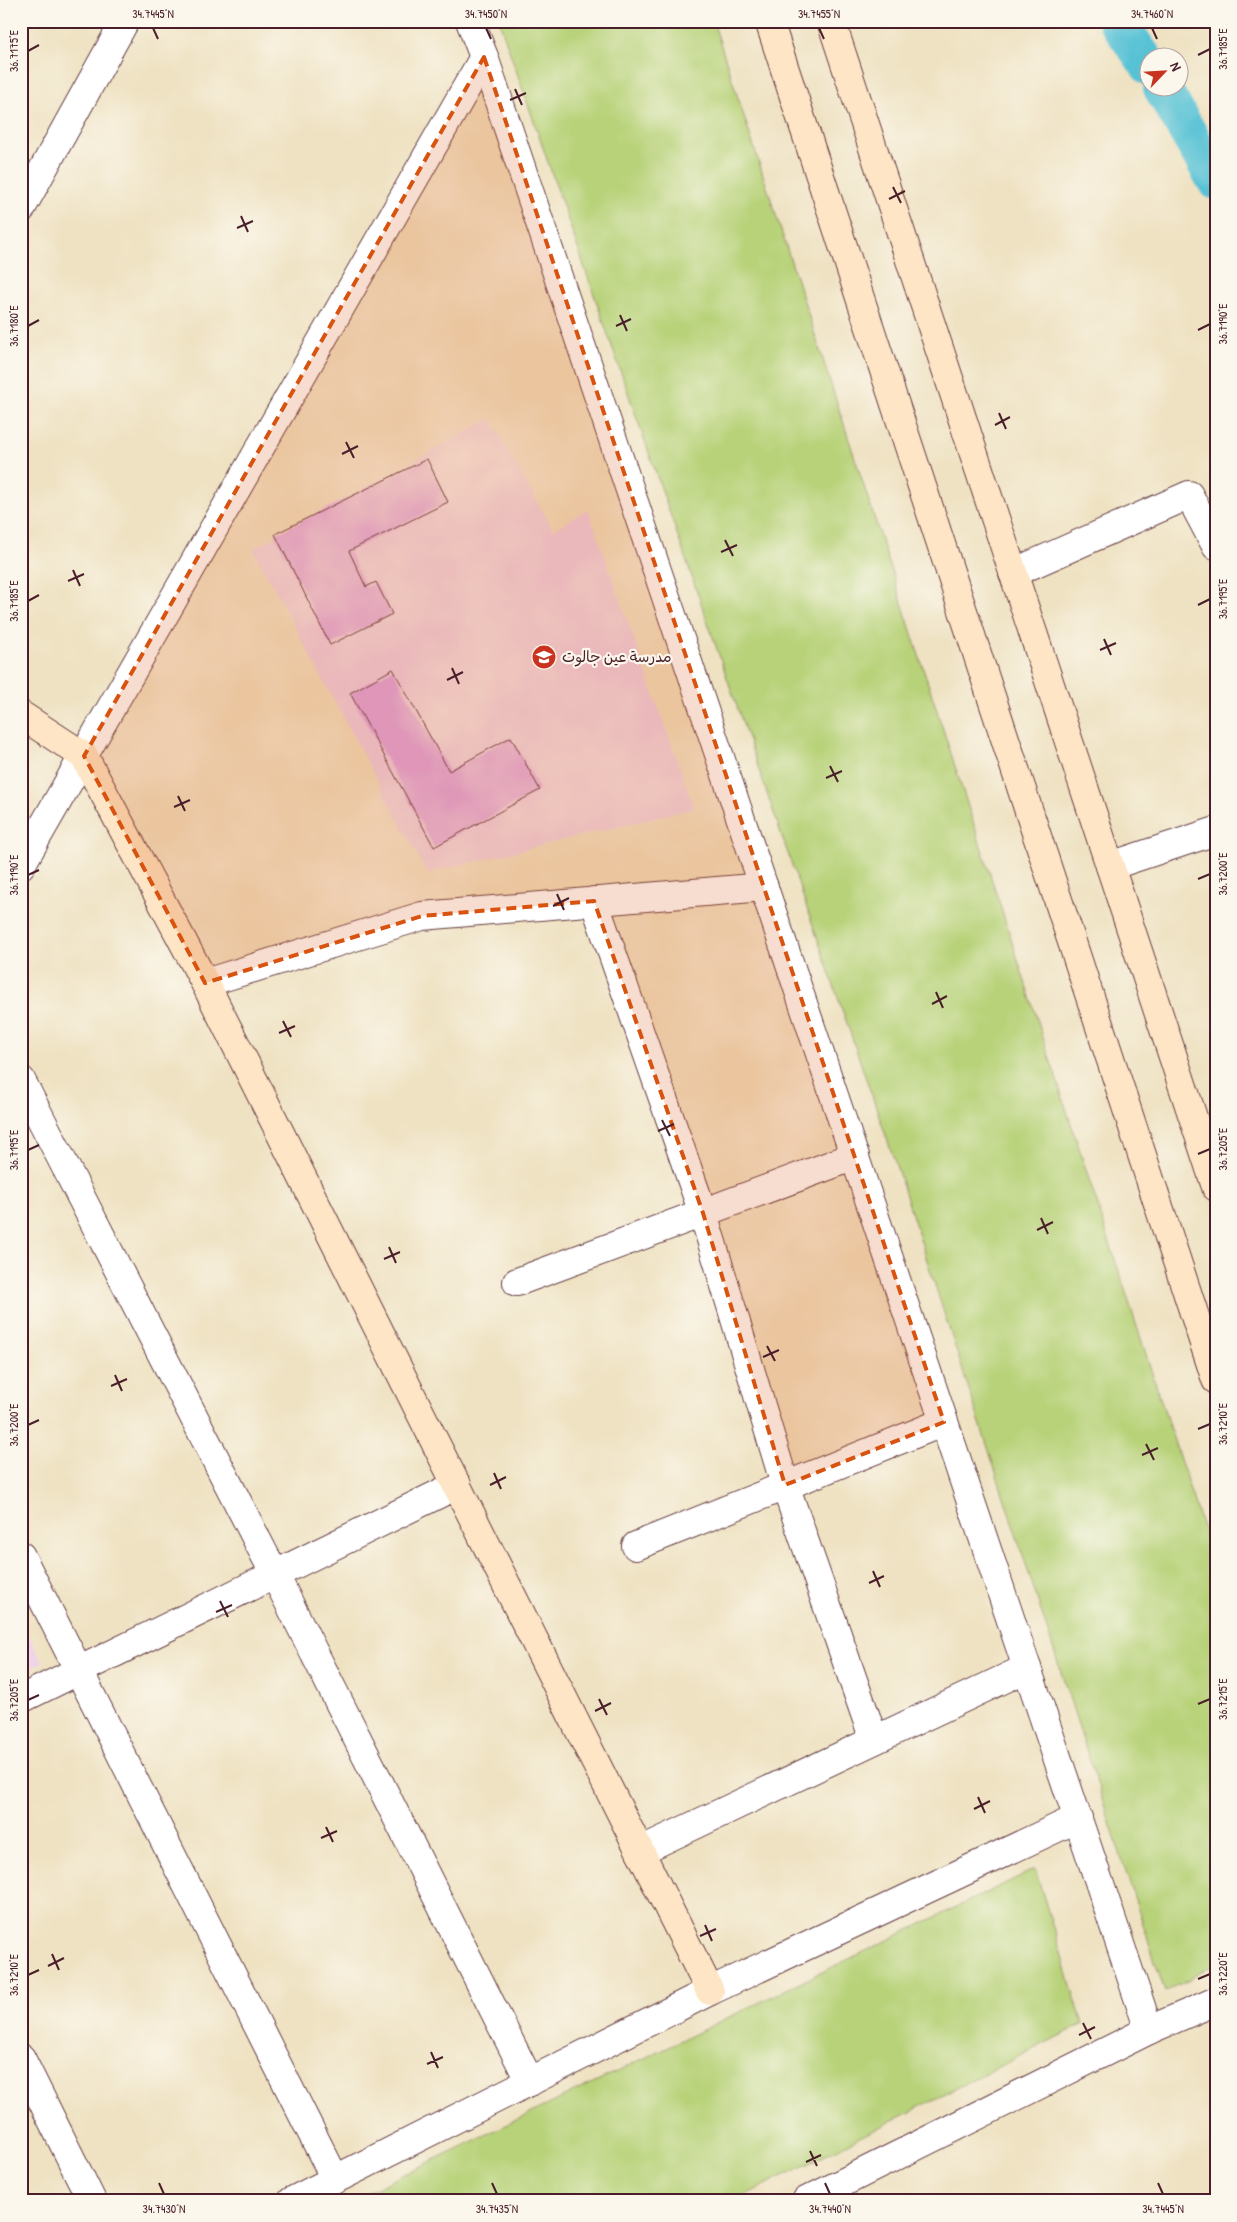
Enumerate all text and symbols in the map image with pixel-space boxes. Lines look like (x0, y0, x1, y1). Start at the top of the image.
text: 34.7445°N (132, 5, 174, 22)
text: 34.7450°N (465, 5, 507, 22)
text: 34.7455°N (798, 5, 840, 22)
text: 34.7460°N (1131, 5, 1173, 22)
text: 36.7185°E (1214, 28, 1231, 70)
text: 36.7175°E (5, 29, 22, 72)
north arrow (1140, 48, 1190, 98)
text: N (1166, 59, 1187, 74)
text: 36.7190°E (1214, 303, 1231, 344)
text: 36.7180°E (5, 304, 22, 347)
text: 36.7195°E (1214, 578, 1231, 619)
text: 36.7185°E (5, 580, 22, 622)
school or university icon: مدرسة عين جالوت (531, 644, 557, 670)
place label: مدرسة عين جالوت (562, 646, 672, 667)
text: 36.7200°E (1214, 852, 1231, 896)
text: 36.7190°E (5, 854, 22, 895)
text: 36.7205°E (1214, 1127, 1231, 1170)
text: 36.7195°E (5, 1129, 22, 1170)
text: 36.7210°E (1214, 1402, 1231, 1445)
text: 36.7200°E (5, 1403, 22, 1447)
text: 36.7215°E (1214, 1677, 1231, 1720)
text: 36.7205°E (5, 1678, 22, 1721)
text: 36.7220°E (1214, 1952, 1231, 1996)
text: 36.7210°E (5, 1953, 22, 1996)
text: 34.7430°N (143, 2200, 185, 2217)
text: 34.7435°N (476, 2200, 518, 2217)
text: 34.7440°N (809, 2200, 851, 2217)
text: 34.7445°N (1142, 2200, 1184, 2217)

